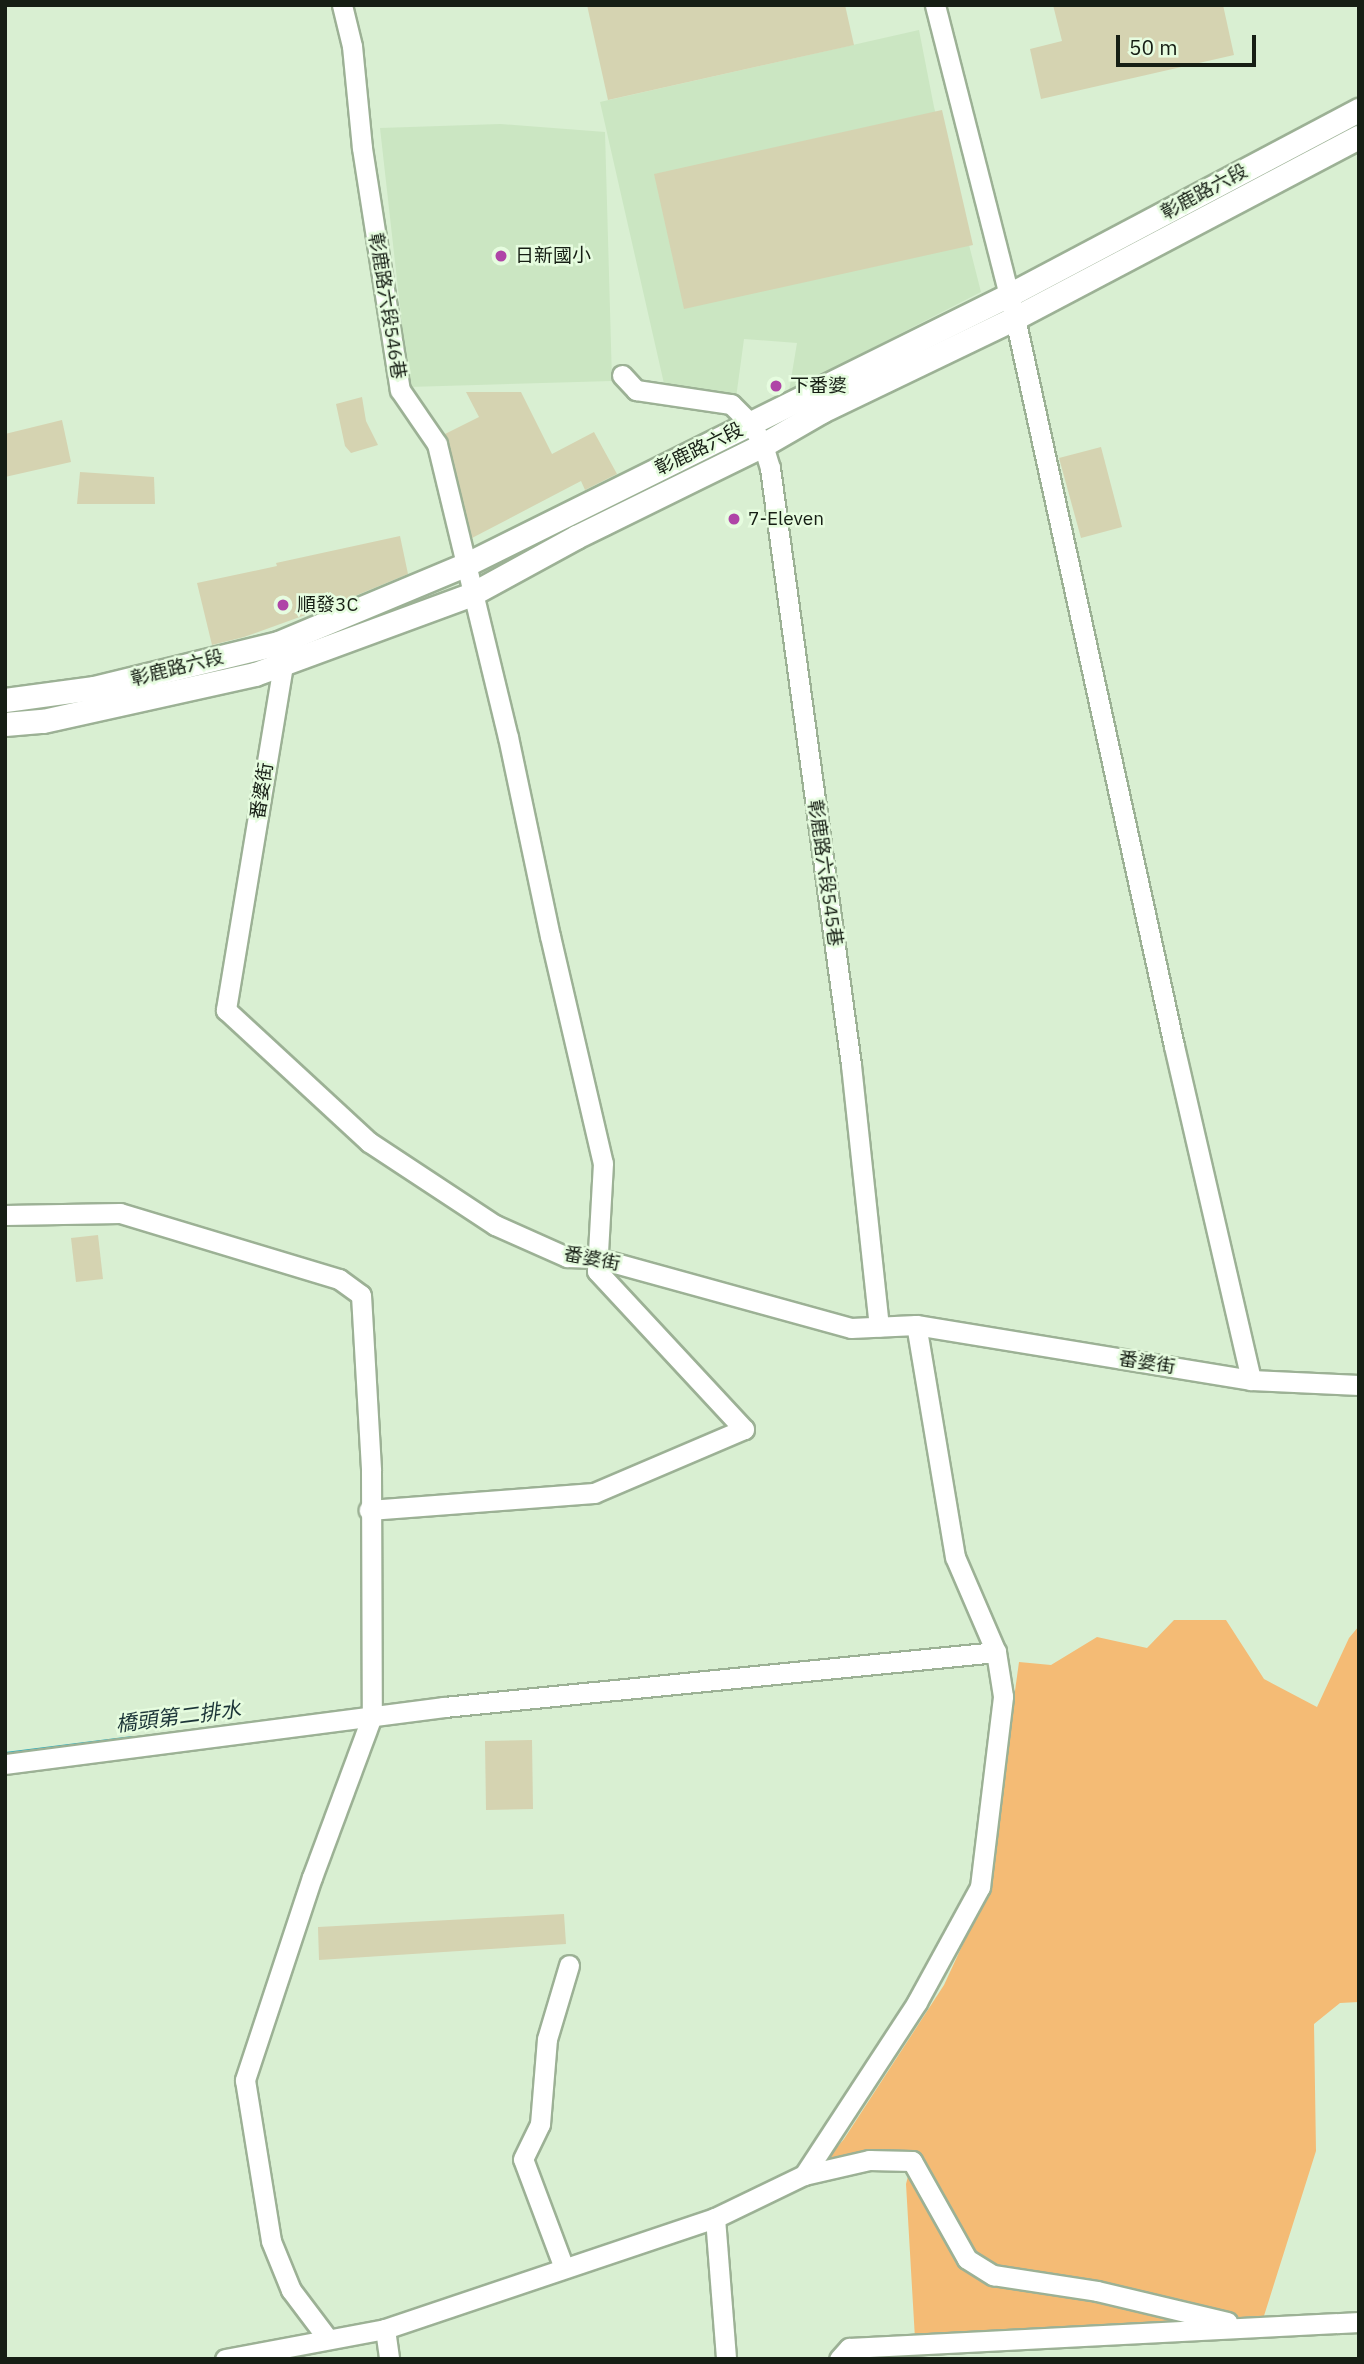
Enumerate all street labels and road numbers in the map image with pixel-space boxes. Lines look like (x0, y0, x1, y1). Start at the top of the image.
street label: 彰鹿路六段 (1157, 160, 1251, 224)
street label: 彰鹿路六段546巷 (364, 231, 410, 381)
street label: 彰鹿路六段 (651, 418, 747, 480)
street label: 彰鹿路六段 (128, 645, 226, 691)
street label: 番婆街 (246, 761, 278, 821)
street label: 彰鹿路六段545巷 (803, 798, 847, 948)
street label: 番婆街 (562, 1242, 622, 1276)
street label: 番婆街 (1117, 1347, 1177, 1379)

